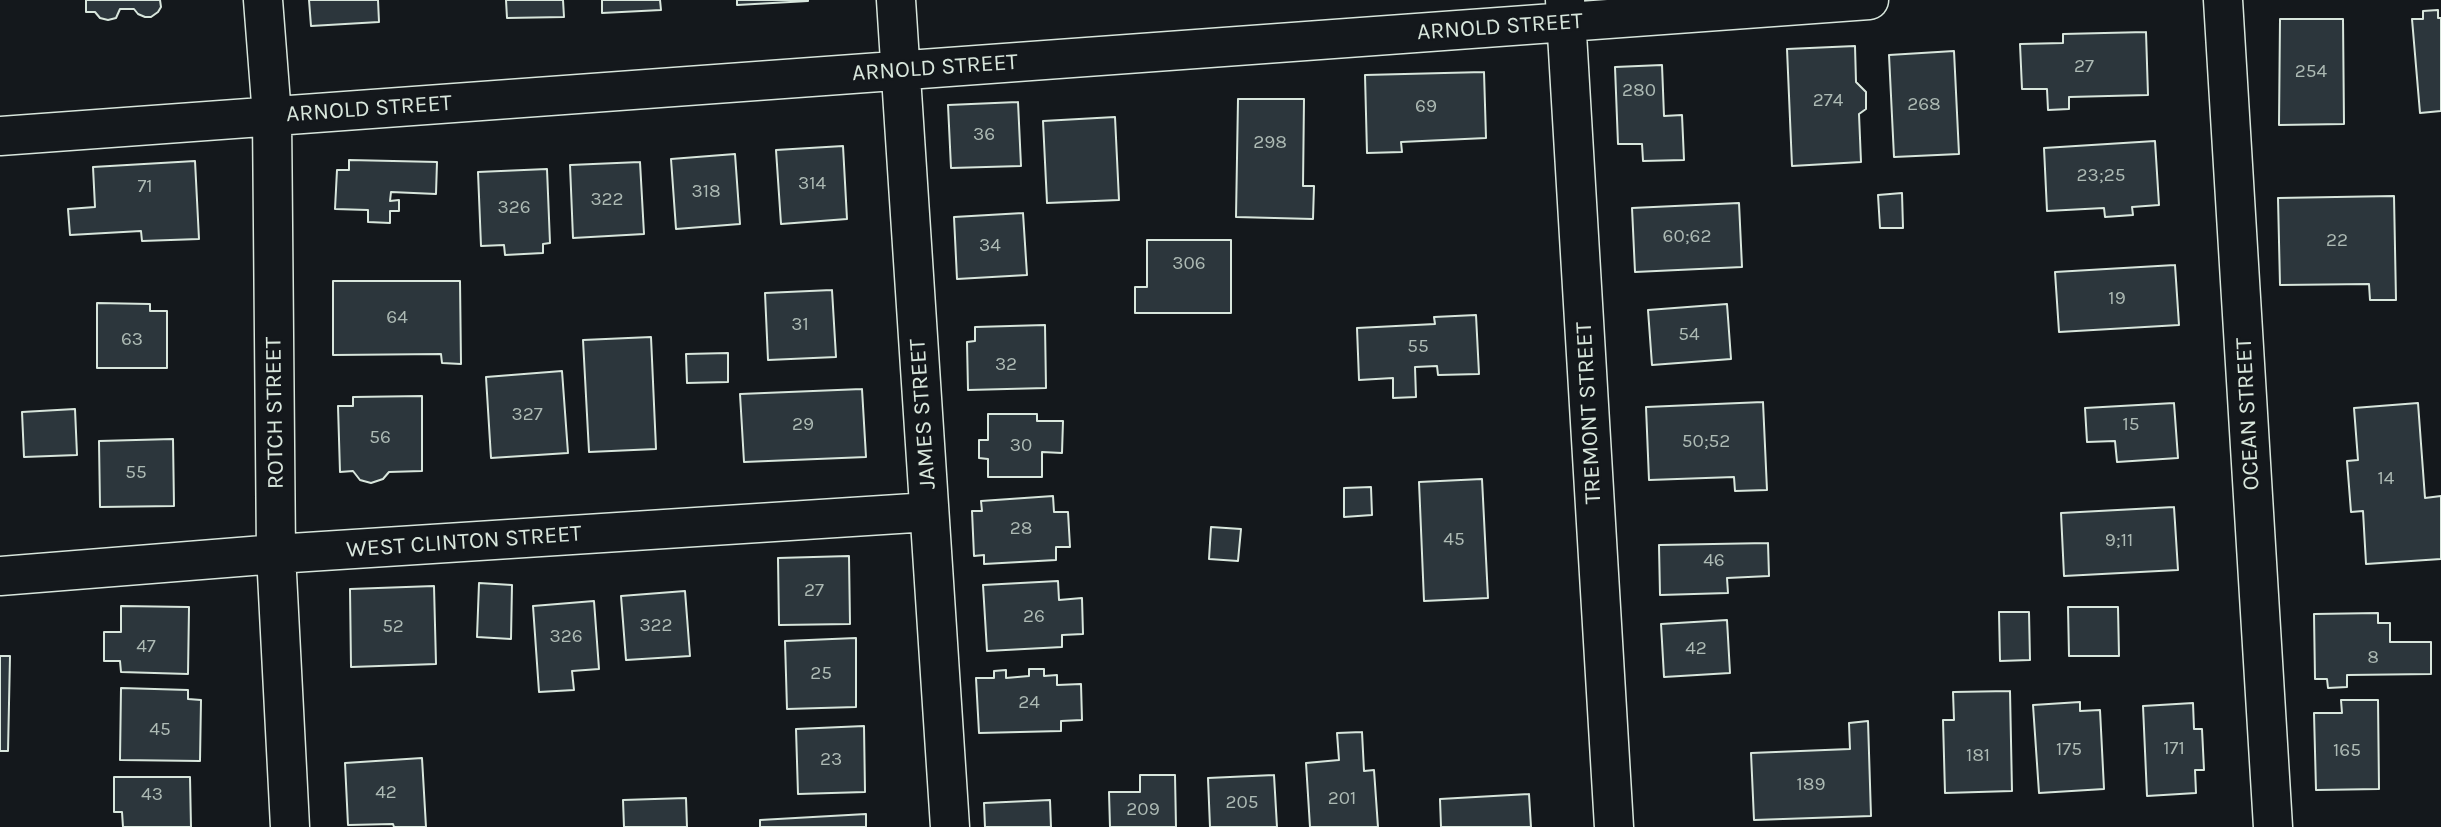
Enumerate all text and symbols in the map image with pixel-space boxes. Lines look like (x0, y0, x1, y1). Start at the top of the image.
street label: ARNOLD STREET (1416, 7, 1584, 47)
street label: ARNOLD STREET (851, 48, 1019, 88)
house number: 27 (2074, 56, 2094, 78)
house number: 254 (2295, 61, 2327, 83)
house number: 280 (1622, 80, 1656, 102)
street label: ARNOLD STREET (285, 89, 453, 129)
house number: 274 (1813, 90, 1843, 112)
house number: 268 (1907, 94, 1941, 116)
house number: 69 (1415, 96, 1437, 118)
house number: 36 (973, 124, 995, 146)
house number: 298 (1253, 132, 1287, 154)
house number: 23;25 (2077, 165, 2125, 187)
house number: 314 (798, 173, 826, 195)
house number: 71 (137, 176, 153, 198)
house number: 318 (691, 181, 721, 203)
house number: 322 (590, 189, 624, 211)
house number: 326 (497, 197, 531, 219)
house number: 60;62 (1662, 226, 1712, 248)
house number: 22 (2326, 230, 2348, 252)
house number: 34 (979, 235, 1001, 257)
house number: 306 (1172, 253, 1206, 275)
house number: 19 (2108, 288, 2126, 310)
house number: 64 (386, 307, 408, 329)
house number: 31 (791, 314, 809, 336)
street label: TREMONT STREET (1570, 321, 1608, 505)
house number: 54 (1678, 324, 1700, 346)
house number: 63 (121, 329, 143, 351)
house number: 55 (1407, 336, 1429, 358)
street label: ROTCH STREET (260, 337, 290, 489)
street label: OCEAN STREET (2230, 337, 2266, 491)
street label: JAMES STREET (904, 338, 942, 490)
house number: 32 (995, 354, 1017, 376)
house number: 327 (511, 404, 543, 426)
house number: 29 (792, 414, 814, 436)
house number: 15 (2122, 414, 2140, 436)
house number: 56 (369, 427, 391, 449)
house number: 50;52 (1682, 431, 1730, 453)
house number: 30 (1010, 435, 1032, 457)
house number: 55 (125, 462, 147, 484)
house number: 14 (2378, 468, 2394, 490)
house number: 28 (1010, 518, 1032, 540)
street label: WEST CLINTON STREET (345, 520, 583, 564)
house number: 45 (1443, 529, 1465, 551)
house number: 9;11 (2105, 530, 2133, 552)
house number: 46 (1703, 550, 1725, 572)
house number: 27 (804, 580, 824, 602)
house number: 26 (1023, 606, 1045, 628)
house number: 322 (639, 615, 673, 637)
house number: 52 (382, 616, 404, 638)
house number: 326 (549, 626, 583, 648)
house number: 47 (136, 636, 156, 658)
house number: 42 (1685, 638, 1707, 660)
house number: 8 (2367, 647, 2379, 669)
house number: 25 (810, 663, 832, 685)
house number: 24 (1018, 692, 1040, 714)
house number: 45 (149, 719, 171, 741)
house number: 171 (2163, 738, 2185, 760)
house number: 175 (2056, 739, 2082, 761)
house number: 165 (2333, 740, 2361, 762)
house number: 181 (1966, 745, 1990, 767)
house number: 23 (820, 749, 842, 771)
house number: 189 (1797, 774, 1825, 796)
house number: 42 (375, 782, 397, 804)
house number: 43 (141, 784, 163, 806)
house number: 201 (1328, 788, 1356, 810)
house number: 205 (1225, 792, 1259, 814)
house number: 209 (1126, 799, 1160, 821)

